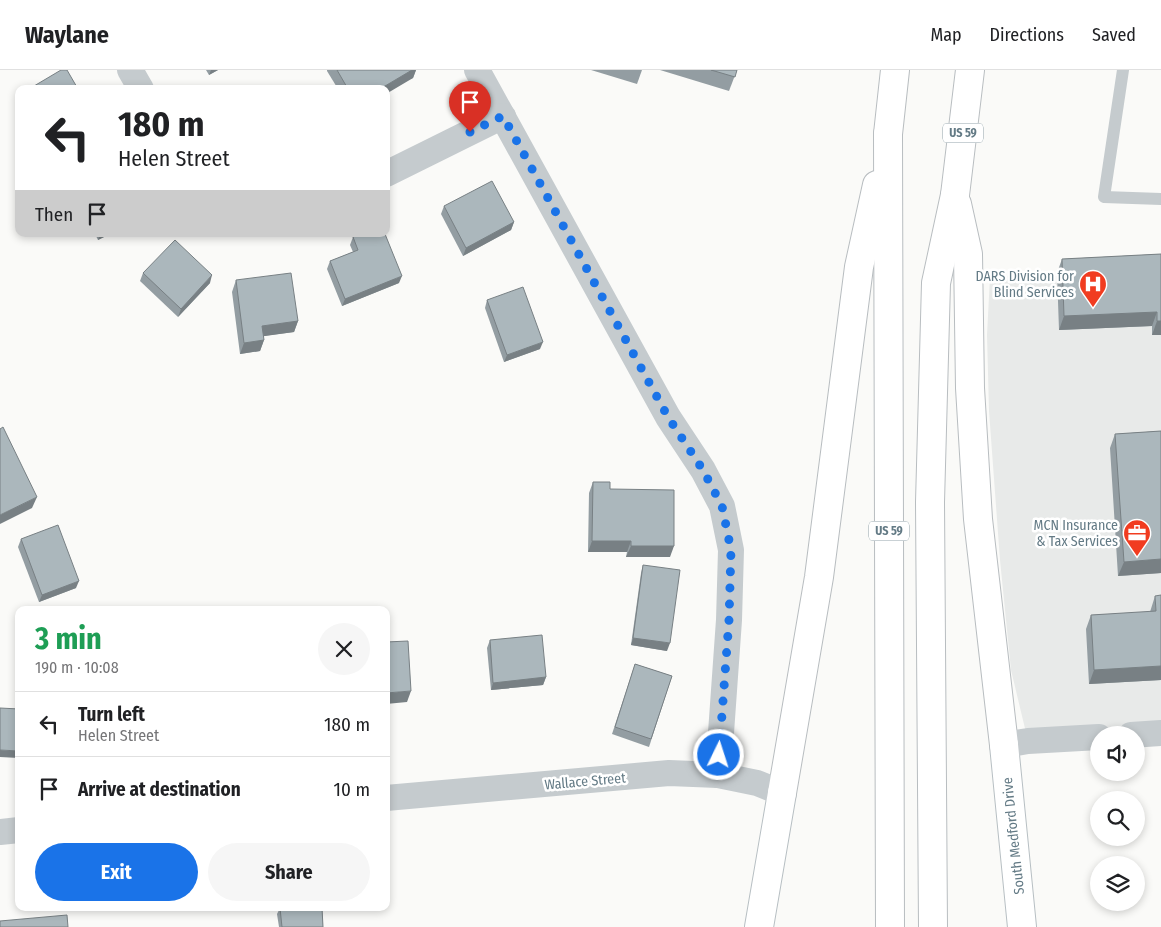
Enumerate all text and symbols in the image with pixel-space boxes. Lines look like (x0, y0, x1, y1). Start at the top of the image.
text: Waylane (25, 21, 109, 49)
text: Map (930, 24, 962, 46)
text: Directions (990, 24, 1064, 46)
text: Saved (1092, 24, 1136, 46)
pin (449, 81, 491, 132)
icon: arrive (456, 88, 484, 116)
text: 180 m (118, 103, 204, 145)
icon: left (35, 105, 100, 170)
road number: US 59 (943, 124, 983, 142)
text: Helen Street (118, 145, 230, 172)
icon: arrive (83, 200, 111, 228)
text: Then (35, 203, 73, 226)
place label: DARS Division for Blind Services (976, 268, 1074, 301)
hospital icon: DARS Division for Blind Services (1078, 269, 1108, 308)
place label: MCN Insurance & Tax Services (1034, 517, 1118, 550)
office icon: MCN Insurance & Tax Services (1122, 518, 1152, 557)
road number: US 59 (869, 522, 909, 541)
text: 3 min (35, 621, 102, 657)
button: close (318, 623, 370, 675)
text: 190 m · 10:08 (35, 658, 119, 677)
text: Turn left (78, 703, 145, 726)
icon: left (35, 710, 63, 738)
text: 180 m (324, 713, 370, 736)
text: Helen Street (78, 726, 159, 745)
map controls (1090, 726, 1145, 911)
button: sound (1090, 726, 1145, 781)
position arrow (692, 728, 744, 780)
street label: Wallace Street (544, 769, 627, 794)
icon: arrive (35, 775, 63, 803)
street label: South Medford Drive (999, 776, 1028, 895)
text: Arrive at destination (78, 778, 241, 801)
text: 10 m (334, 778, 370, 801)
button: search (1090, 791, 1145, 846)
button: Exit (35, 843, 198, 901)
button: Share (208, 843, 370, 901)
button: layers (1090, 856, 1145, 911)

